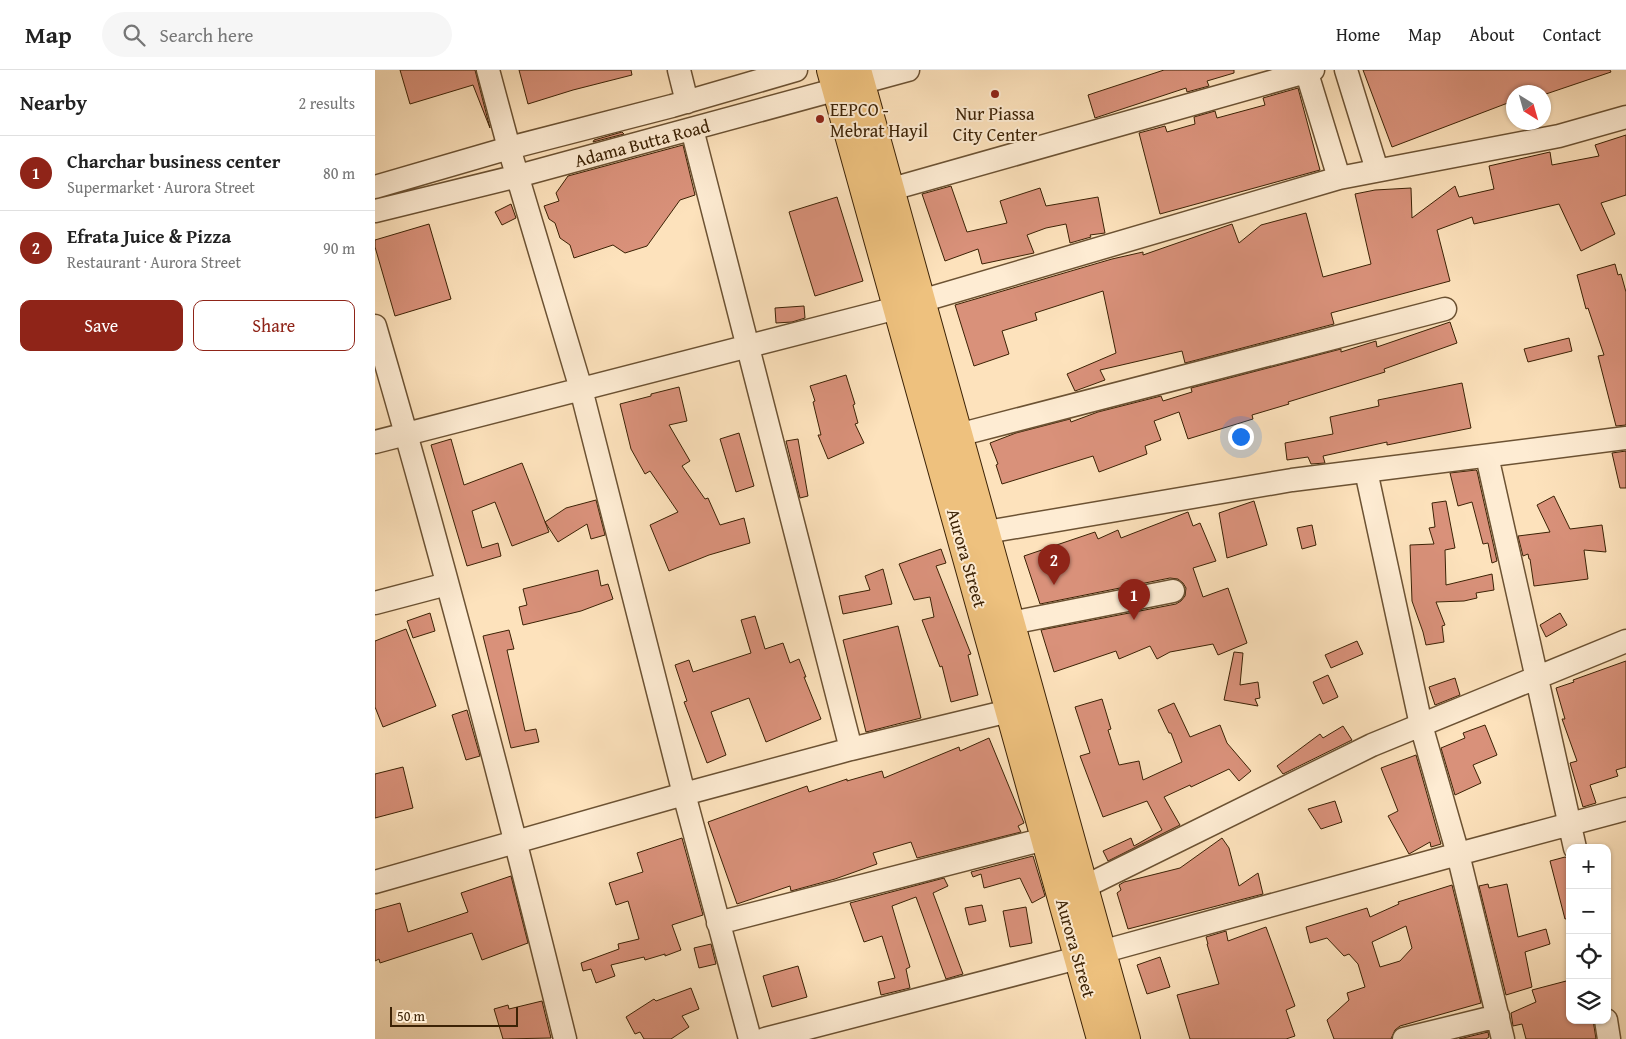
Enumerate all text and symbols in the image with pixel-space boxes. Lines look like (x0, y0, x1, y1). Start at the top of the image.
search box (102, 12, 452, 57)
text: Map (25, 17, 72, 52)
icon: search (120, 21, 148, 49)
text: Search here (160, 21, 253, 49)
text: Home (1336, 21, 1380, 48)
text: Map (1408, 21, 1441, 48)
text: About (1469, 21, 1515, 48)
text: Contact (1543, 21, 1601, 48)
north arrow (1506, 85, 1551, 130)
text: Nearby (20, 87, 87, 118)
marker: Nur Piassa City Center (989, 88, 1001, 100)
text: 2 results (298, 91, 355, 115)
place label: EEPCO - Mebrat Hayil (830, 96, 928, 144)
place label: Nur Piassa City Center (953, 100, 1038, 148)
street label: Adama Butta Road (571, 112, 713, 174)
marker: EEPCO - Mebrat Hayil (814, 113, 826, 125)
text: Charchar business center (67, 147, 281, 175)
text: 1 (32, 161, 40, 185)
text: 80 m (323, 161, 355, 185)
text: Supermarket · Aurora Street (67, 175, 255, 199)
text: Efrata Juice & Pizza (67, 222, 231, 250)
text: 2 (32, 236, 40, 260)
text: 90 m (323, 236, 355, 260)
text: Restaurant · Aurora Street (67, 250, 241, 274)
button: Save (20, 300, 183, 351)
button: Share (193, 300, 355, 351)
your location (1228, 424, 1254, 450)
street label: Aurora Street (940, 505, 994, 611)
pin: 2 (1038, 544, 1070, 585)
pin: 1 (1118, 579, 1150, 620)
map controls (1566, 844, 1611, 1024)
button: + (1566, 844, 1611, 889)
button: − (1566, 889, 1611, 934)
street label: Aurora Street (1049, 895, 1103, 1001)
button: locate (1566, 934, 1611, 979)
button: layers (1566, 979, 1611, 1024)
scale bar (390, 1004, 517, 1027)
text: 50 m (397, 1006, 425, 1026)

